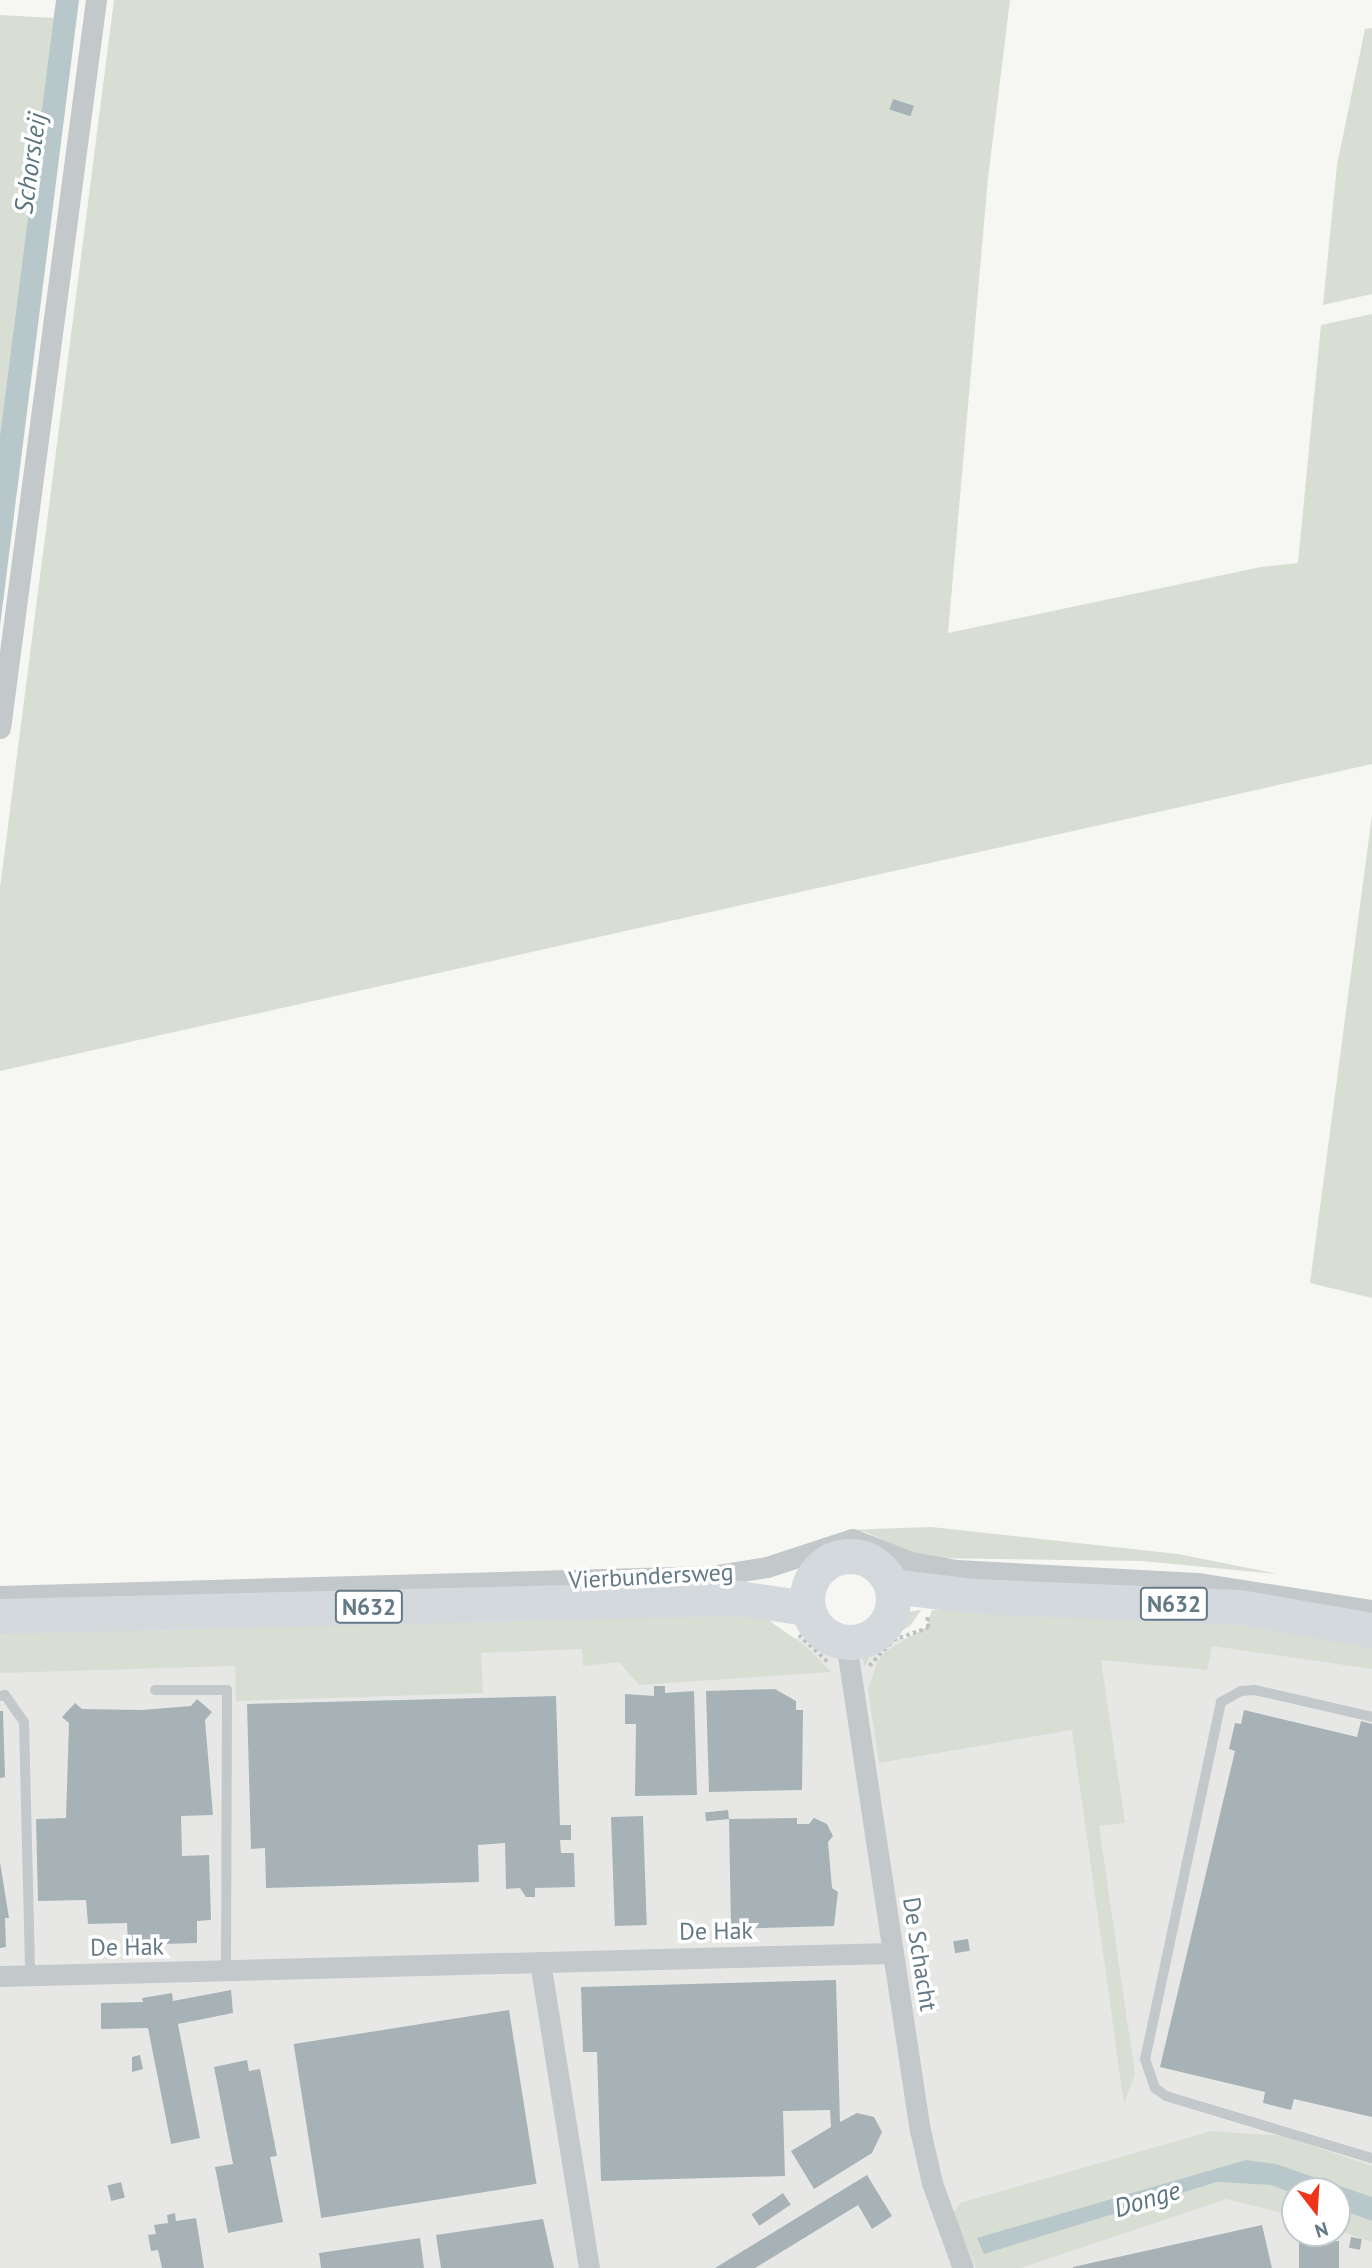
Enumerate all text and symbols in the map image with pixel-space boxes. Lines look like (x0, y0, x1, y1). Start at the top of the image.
water label: Schorsleij (7, 110, 53, 216)
street label: Vierbundersweg (568, 1557, 734, 1595)
road number: N632 (1139, 1584, 1209, 1624)
road number: N632 (334, 1588, 404, 1626)
street label: De Schacht (897, 1895, 943, 2013)
street label: De Hak (679, 1916, 753, 1946)
street label: De Hak (90, 1932, 164, 1962)
water label: Donge (1110, 2174, 1184, 2224)
north arrow (1281, 2177, 1351, 2247)
text: N (1312, 2217, 1331, 2243)

